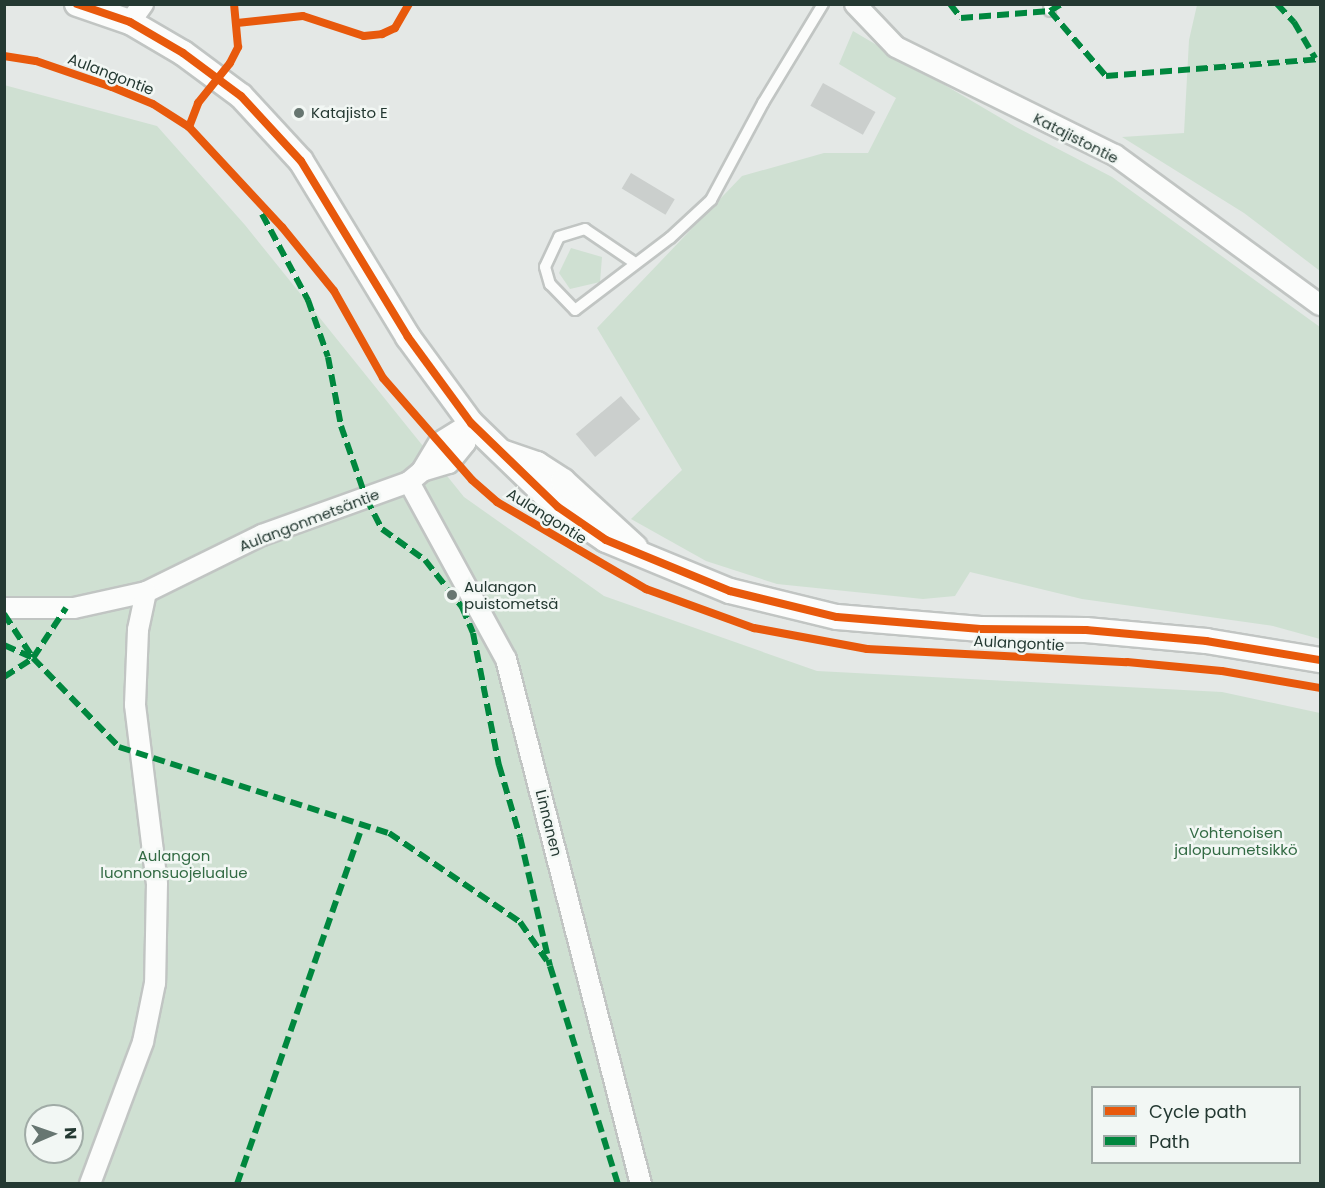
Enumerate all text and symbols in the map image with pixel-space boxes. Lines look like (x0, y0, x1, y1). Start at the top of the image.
street label: Aulangontie (65, 49, 157, 99)
place label: Katajisto E (311, 104, 388, 122)
marker: Katajisto E (292, 106, 306, 120)
street label: Katajistontie (1030, 109, 1122, 167)
street label: Aulangontie (504, 484, 590, 548)
street label: Aulangonmetsäntie (236, 485, 382, 555)
place label: Aulangon puistometsä (464, 577, 558, 612)
marker: Aulangon puistometsä (445, 588, 459, 602)
street label: Aulangontie (973, 632, 1065, 654)
street label: Linnanen (532, 788, 566, 858)
park label: Vohtenoisen jalopuumetsikkö (1174, 823, 1298, 858)
park label: Aulangon luonnonsuojelualue (100, 846, 248, 881)
legend (1091, 1086, 1301, 1164)
text: Cycle path (1149, 1099, 1247, 1124)
north arrow (24, 1104, 84, 1164)
text: N (59, 1127, 82, 1140)
text: Path (1149, 1129, 1190, 1154)

